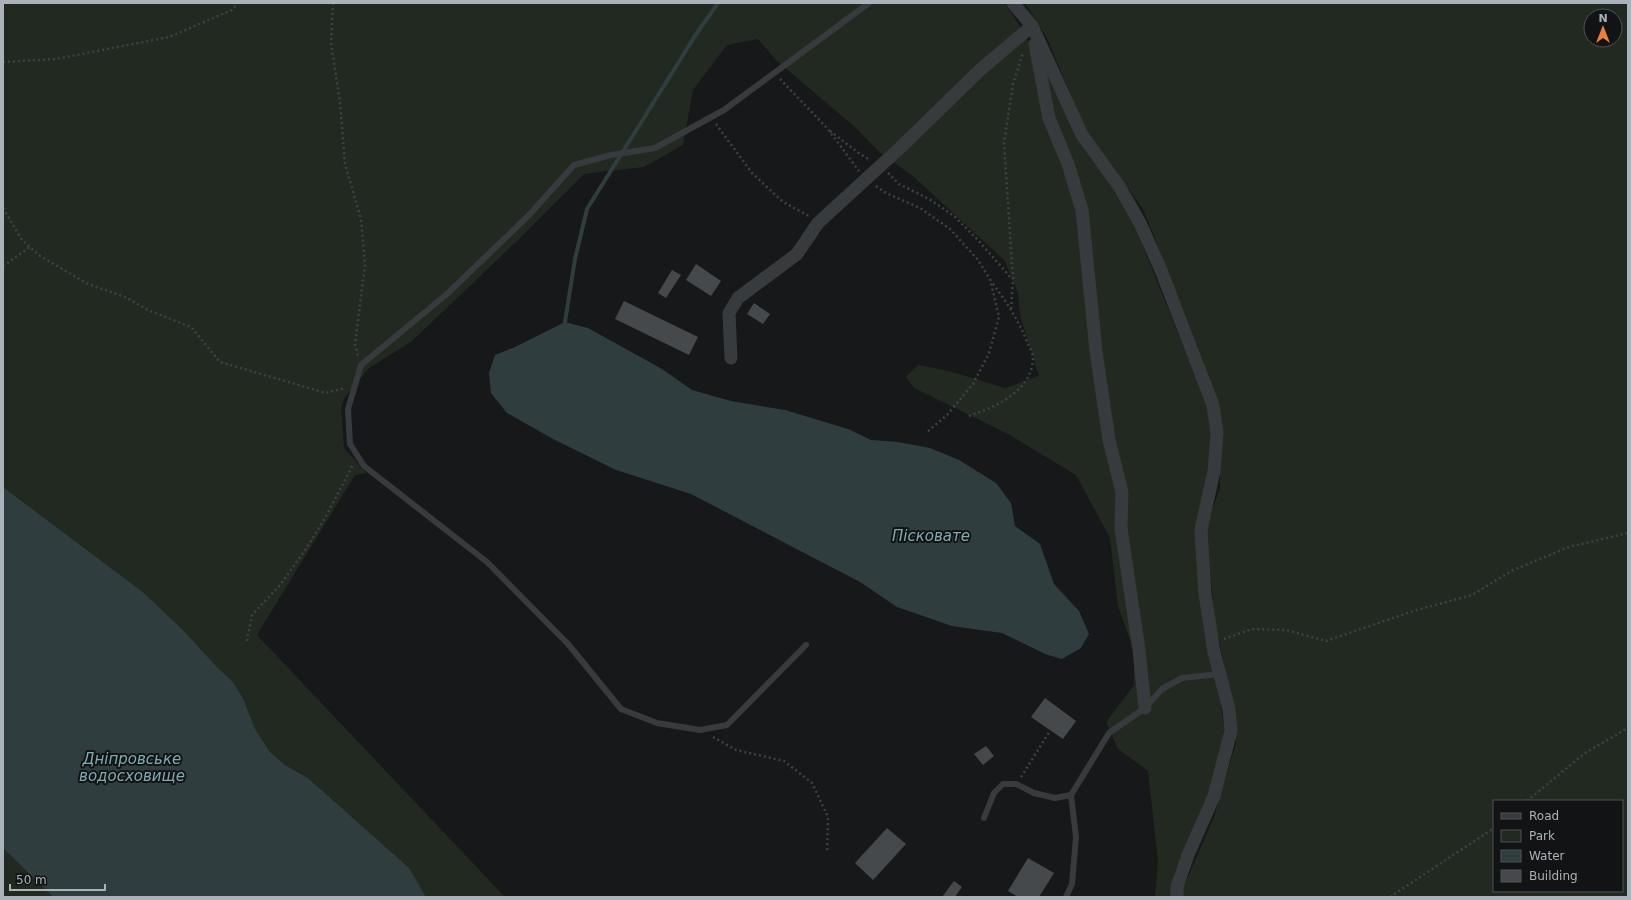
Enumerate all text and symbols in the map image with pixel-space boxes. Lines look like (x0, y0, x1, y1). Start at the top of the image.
north arrow (1583, 8, 1623, 48)
text: N (1598, 12, 1608, 25)
water label: Пісковате (892, 527, 970, 545)
water label: Дніпровське водосховище (79, 750, 185, 785)
legend (1493, 800, 1623, 892)
text: Road (1529, 809, 1559, 823)
text: Park (1529, 829, 1555, 843)
text: Water (1529, 849, 1565, 863)
scale bar (10, 866, 105, 892)
text: Building (1529, 869, 1578, 883)
text: 50 m (16, 873, 47, 887)

